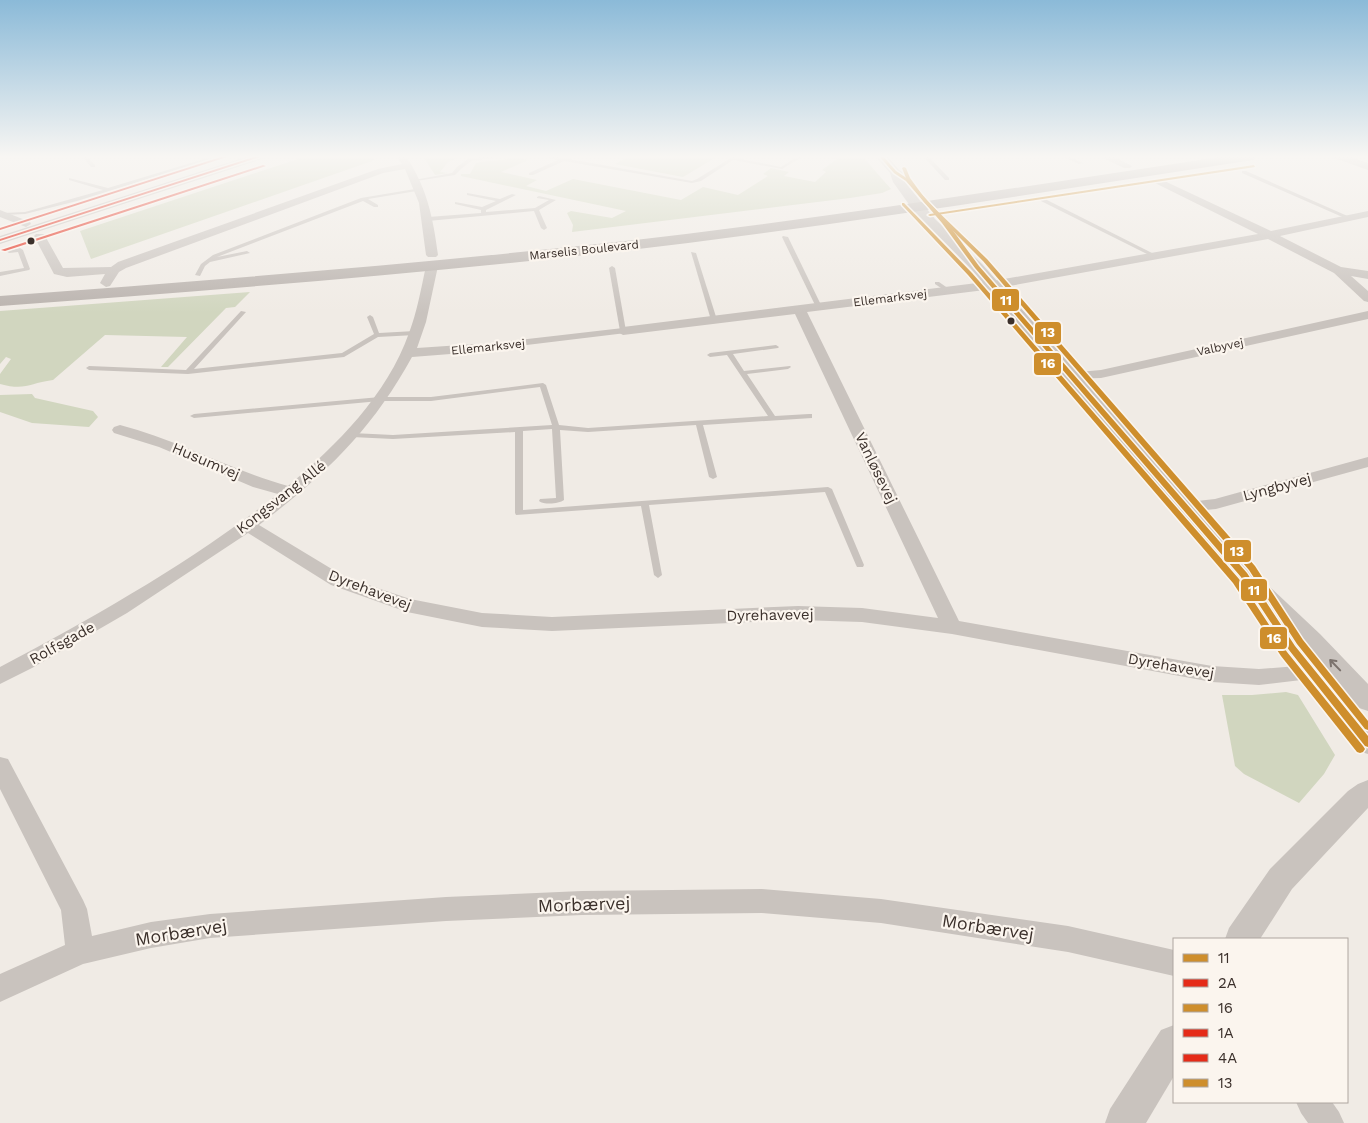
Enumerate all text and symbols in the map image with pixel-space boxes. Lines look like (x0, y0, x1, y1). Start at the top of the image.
unlabelled marker (26, 236, 36, 246)
street label: Marselis Boulevard (529, 237, 639, 263)
street label: Ellemarksvej (852, 287, 928, 309)
line badge: 11 (991, 288, 1020, 312)
text: 11 (1000, 292, 1012, 308)
unlabelled marker (1006, 316, 1016, 326)
line badge: 13 (1034, 321, 1062, 345)
text: 13 (1041, 324, 1055, 340)
street label: Valbyvej (1195, 335, 1245, 359)
street label: Ellemarksvej (450, 336, 526, 358)
line badge: 16 (1033, 352, 1062, 376)
text: 16 (1041, 355, 1056, 371)
street label: Vanløsevej (851, 429, 901, 507)
street label: Husumvej (169, 439, 243, 483)
street label: Kongsvang Allé (233, 456, 329, 538)
street label: Lyngbyvej (1241, 469, 1313, 505)
line badge: 13 (1223, 539, 1252, 563)
text: 13 (1230, 543, 1244, 559)
street label: Dyrehavevej (326, 566, 414, 614)
line badge: 11 (1240, 578, 1268, 602)
text: 11 (1248, 582, 1260, 598)
street label: Dyrehavevej (726, 605, 814, 625)
street label: Rolfsgade (26, 618, 98, 668)
line badge: 16 (1259, 626, 1288, 650)
text: 16 (1267, 630, 1282, 646)
street label: Dyrehavevej (1126, 650, 1216, 682)
one-way arrow (1329, 659, 1341, 672)
street label: Morbærvej (537, 892, 631, 916)
street label: Morbærvej (941, 909, 1035, 945)
street label: Morbærvej (134, 914, 228, 950)
legend (1173, 938, 1348, 1103)
text: 11 (1218, 949, 1230, 967)
text: 2A (1218, 974, 1237, 992)
text: 16 (1218, 999, 1233, 1017)
text: 1A (1218, 1024, 1234, 1042)
text: 4A (1218, 1049, 1237, 1067)
text: 13 (1218, 1074, 1233, 1092)

